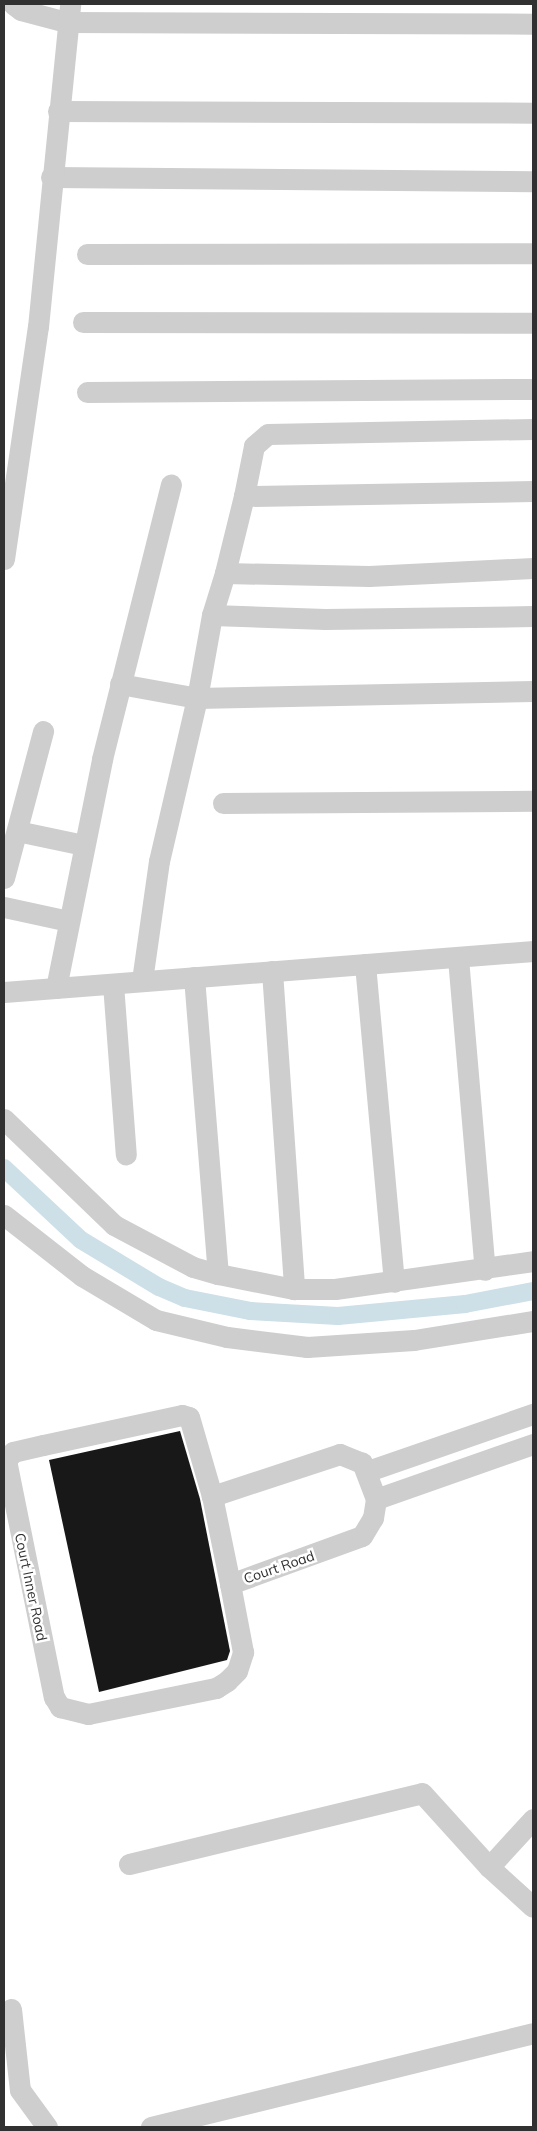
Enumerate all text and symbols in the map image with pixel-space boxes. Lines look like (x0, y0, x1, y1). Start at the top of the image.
street label: Court Inner Road (11, 1532, 51, 1642)
street label: Court Road (242, 1547, 316, 1587)

